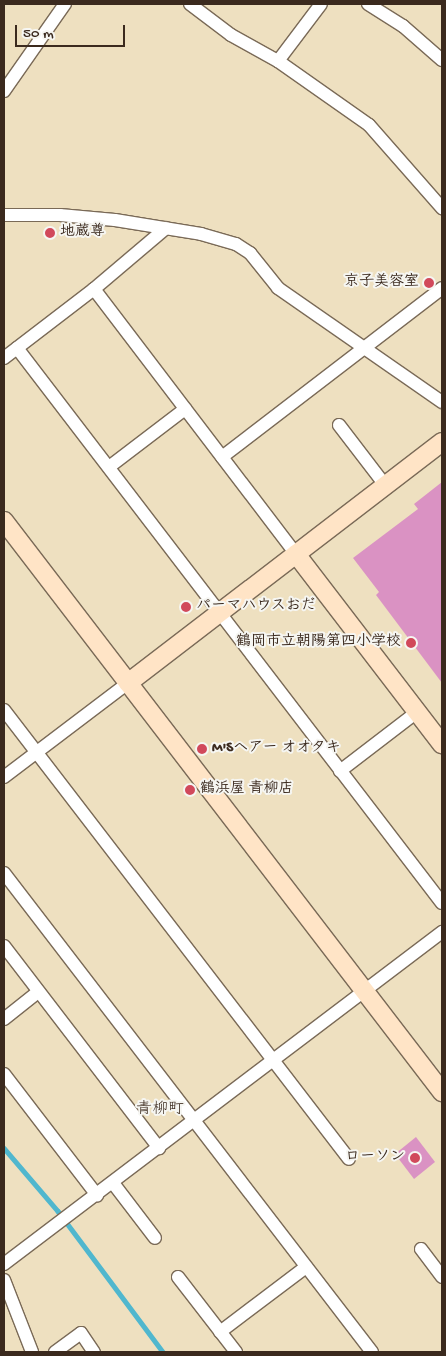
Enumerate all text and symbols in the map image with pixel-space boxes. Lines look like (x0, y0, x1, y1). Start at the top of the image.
scale bar (18, 15, 128, 47)
text: 50 m (23, 25, 54, 43)
place label: 地蔵尊 (60, 224, 105, 242)
marker: 地蔵尊 (44, 227, 56, 239)
place label: 京子美容室 (344, 274, 419, 292)
marker: 京子美容室 (423, 277, 435, 289)
place label: パーマハウスおだ (196, 598, 316, 616)
marker: パーマハウスおだ (180, 601, 192, 613)
place label: 鶴岡市立朝陽第四小学校 (236, 634, 401, 652)
marker: 鶴岡市立朝陽第四小学校 (405, 637, 417, 649)
place label: M'Sヘアー オオタキ (212, 740, 341, 758)
marker: M'Sヘアー オオタキ (196, 743, 208, 755)
place label: 鶴浜屋 青柳店 (200, 781, 294, 799)
marker: 鶴浜屋 青柳店 (184, 784, 196, 796)
district label: 青柳町 (136, 1101, 184, 1121)
place label: ローソン (345, 1149, 405, 1167)
marker: ローソン (409, 1152, 421, 1164)

